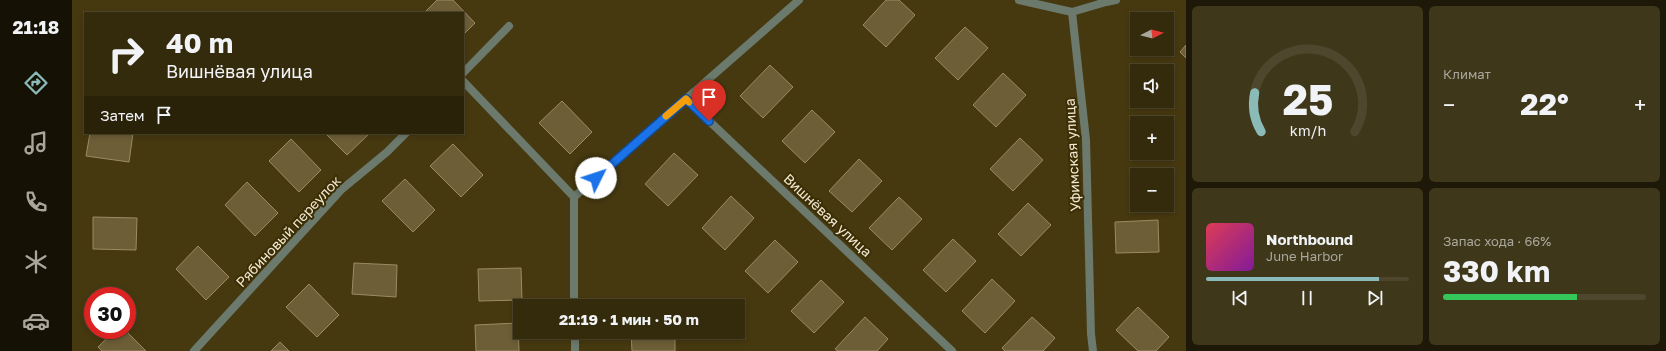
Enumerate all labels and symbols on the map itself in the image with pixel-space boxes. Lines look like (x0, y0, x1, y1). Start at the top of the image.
north arrow (1130, 12, 1174, 56)
pin (692, 80, 726, 121)
street label: Уфимская улица (1061, 98, 1083, 212)
position arrow (575, 157, 617, 199)
street label: Вишнёвая улица (780, 170, 876, 260)
street label: Рябиновый переулок (232, 172, 344, 290)
speed limit sign: 30 (84, 287, 136, 339)

